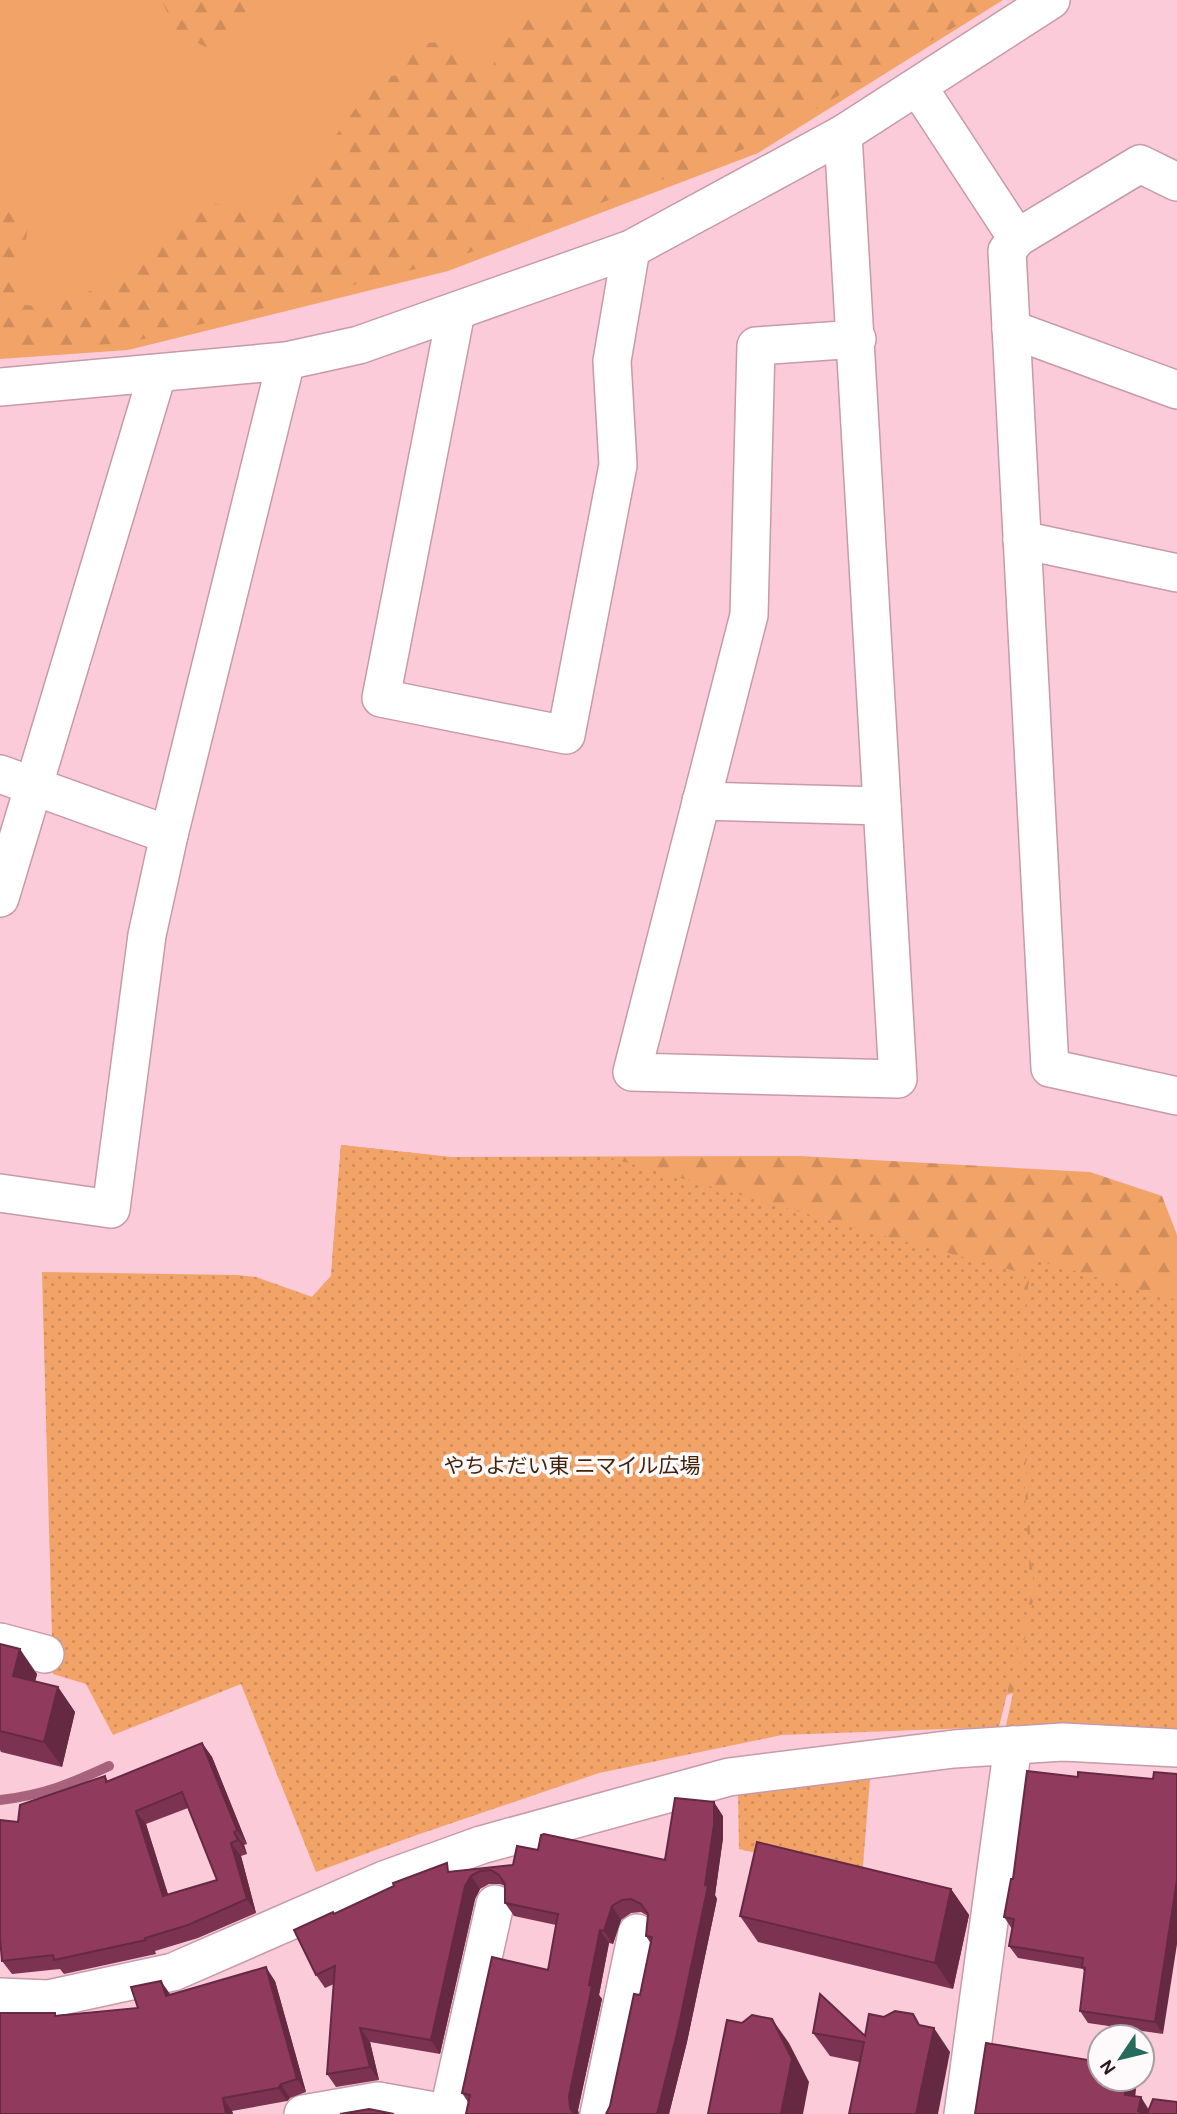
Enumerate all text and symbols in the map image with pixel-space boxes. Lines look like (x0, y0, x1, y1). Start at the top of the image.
park label: やちよだい東 ニマイル広場 (444, 1454, 701, 1478)
north arrow (1086, 2023, 1156, 2093)
text: N (1095, 2055, 1121, 2079)

